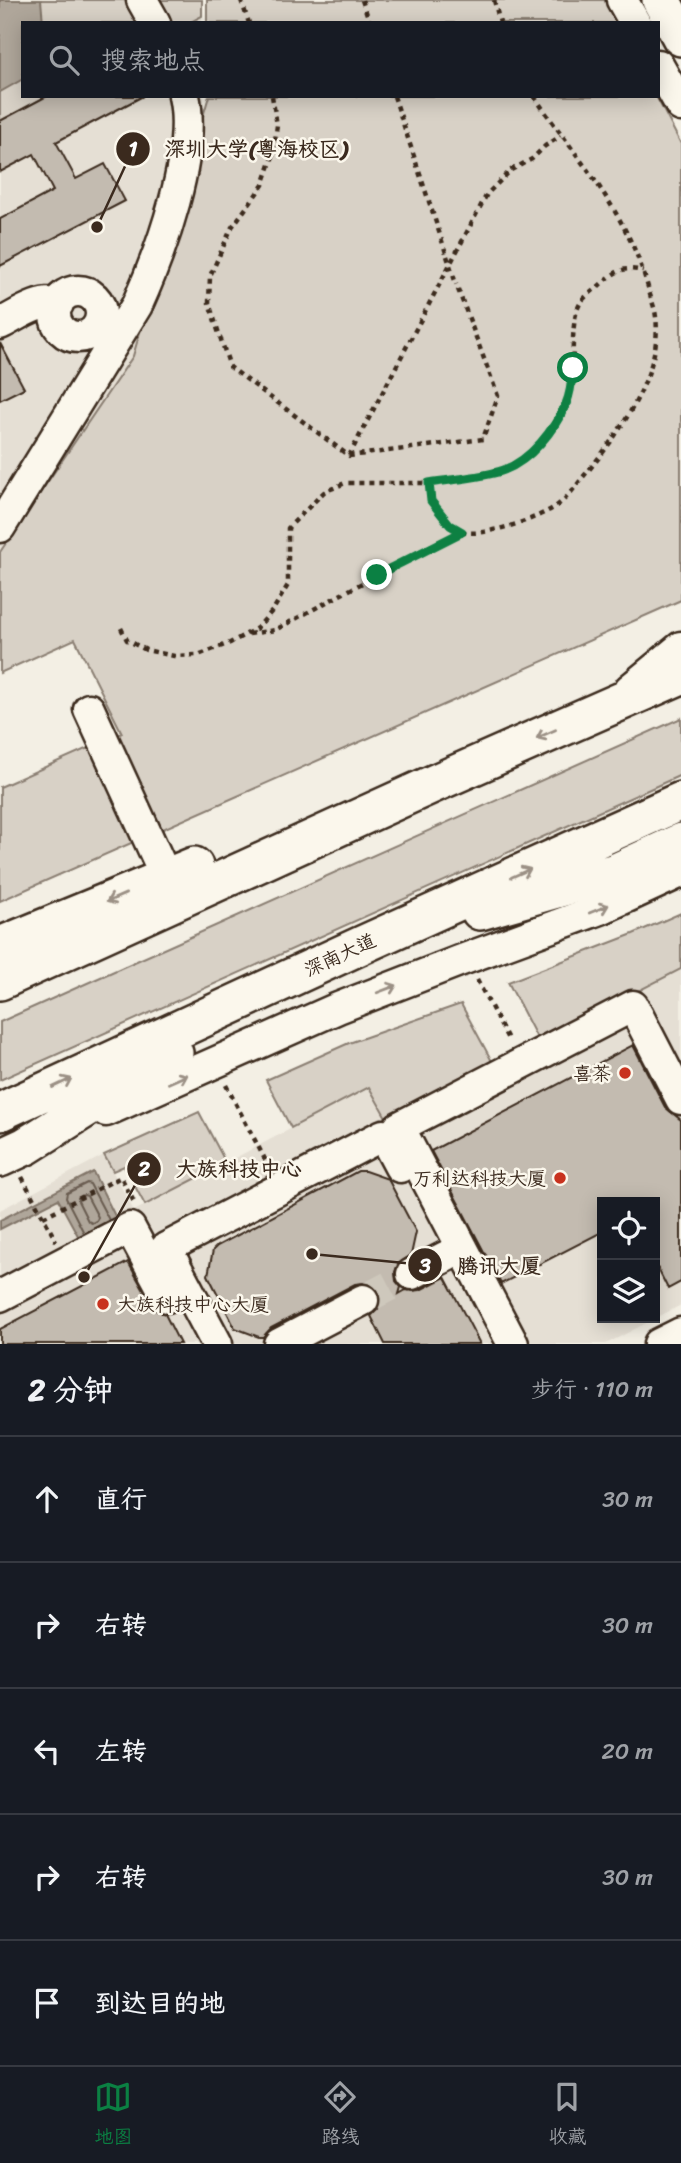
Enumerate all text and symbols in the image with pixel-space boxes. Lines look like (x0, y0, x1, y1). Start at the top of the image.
search box (21, 21, 660, 98)
text: 搜索地点 (101, 37, 205, 83)
icon: search (45, 41, 83, 79)
callout: 深圳大学(粤海校区) (115, 128, 361, 170)
text: 1 (128, 130, 138, 168)
text: 深圳大学(粤海校区) (165, 130, 349, 168)
route start (557, 352, 588, 383)
route end (361, 559, 392, 590)
one-way arrow (536, 728, 557, 741)
one-way arrow (510, 866, 531, 879)
one-way arrow (105, 893, 127, 906)
one-way arrow (588, 901, 610, 914)
street label: 深南大道 (299, 924, 381, 986)
one-way arrow (375, 982, 397, 995)
place label: 喜茶 (573, 1057, 611, 1090)
marker: 喜茶 (617, 1065, 633, 1081)
one-way arrow (166, 1072, 188, 1085)
one-way arrow (51, 1076, 72, 1089)
callout: 大族科技中心 (127, 1148, 316, 1190)
text: 2 (137, 1150, 150, 1188)
text: 大族科技中心 (176, 1150, 302, 1188)
place label: 万利达科技大厦 (413, 1162, 546, 1195)
marker: 万利达科技大厦 (552, 1170, 568, 1186)
map controls (597, 1197, 660, 1323)
button: locate (597, 1197, 660, 1260)
callout: 腾讯大厦 (408, 1244, 555, 1286)
text: 3 (418, 1247, 431, 1285)
text: 腾讯大厦 (457, 1247, 541, 1285)
button: layers (597, 1260, 660, 1323)
place label: 大族科技中心大厦 (117, 1288, 269, 1321)
marker: 大族科技中心大厦 (95, 1296, 111, 1312)
text: 2 分钟 (28, 1363, 113, 1417)
text: 步行 · 110 m (531, 1369, 653, 1410)
text: 直行 (95, 1476, 147, 1522)
text: 30 m (602, 1479, 653, 1520)
icon: ahead (28, 1480, 66, 1518)
text: 右转 (95, 1602, 147, 1648)
text: 30 m (602, 1605, 653, 1646)
icon: right (28, 1606, 66, 1644)
text: 左转 (95, 1728, 147, 1774)
text: 20 m (602, 1731, 653, 1772)
icon: left (28, 1732, 66, 1770)
text: 右转 (95, 1854, 147, 1900)
text: 30 m (602, 1857, 653, 1898)
icon: right (28, 1858, 66, 1896)
text: 到达目的地 (95, 1980, 225, 2026)
icon: arrive (28, 1984, 66, 2022)
tab: 地图 (94, 2078, 133, 2153)
tab: 路线 (321, 2078, 360, 2153)
tab: 收藏 (548, 2078, 587, 2153)

